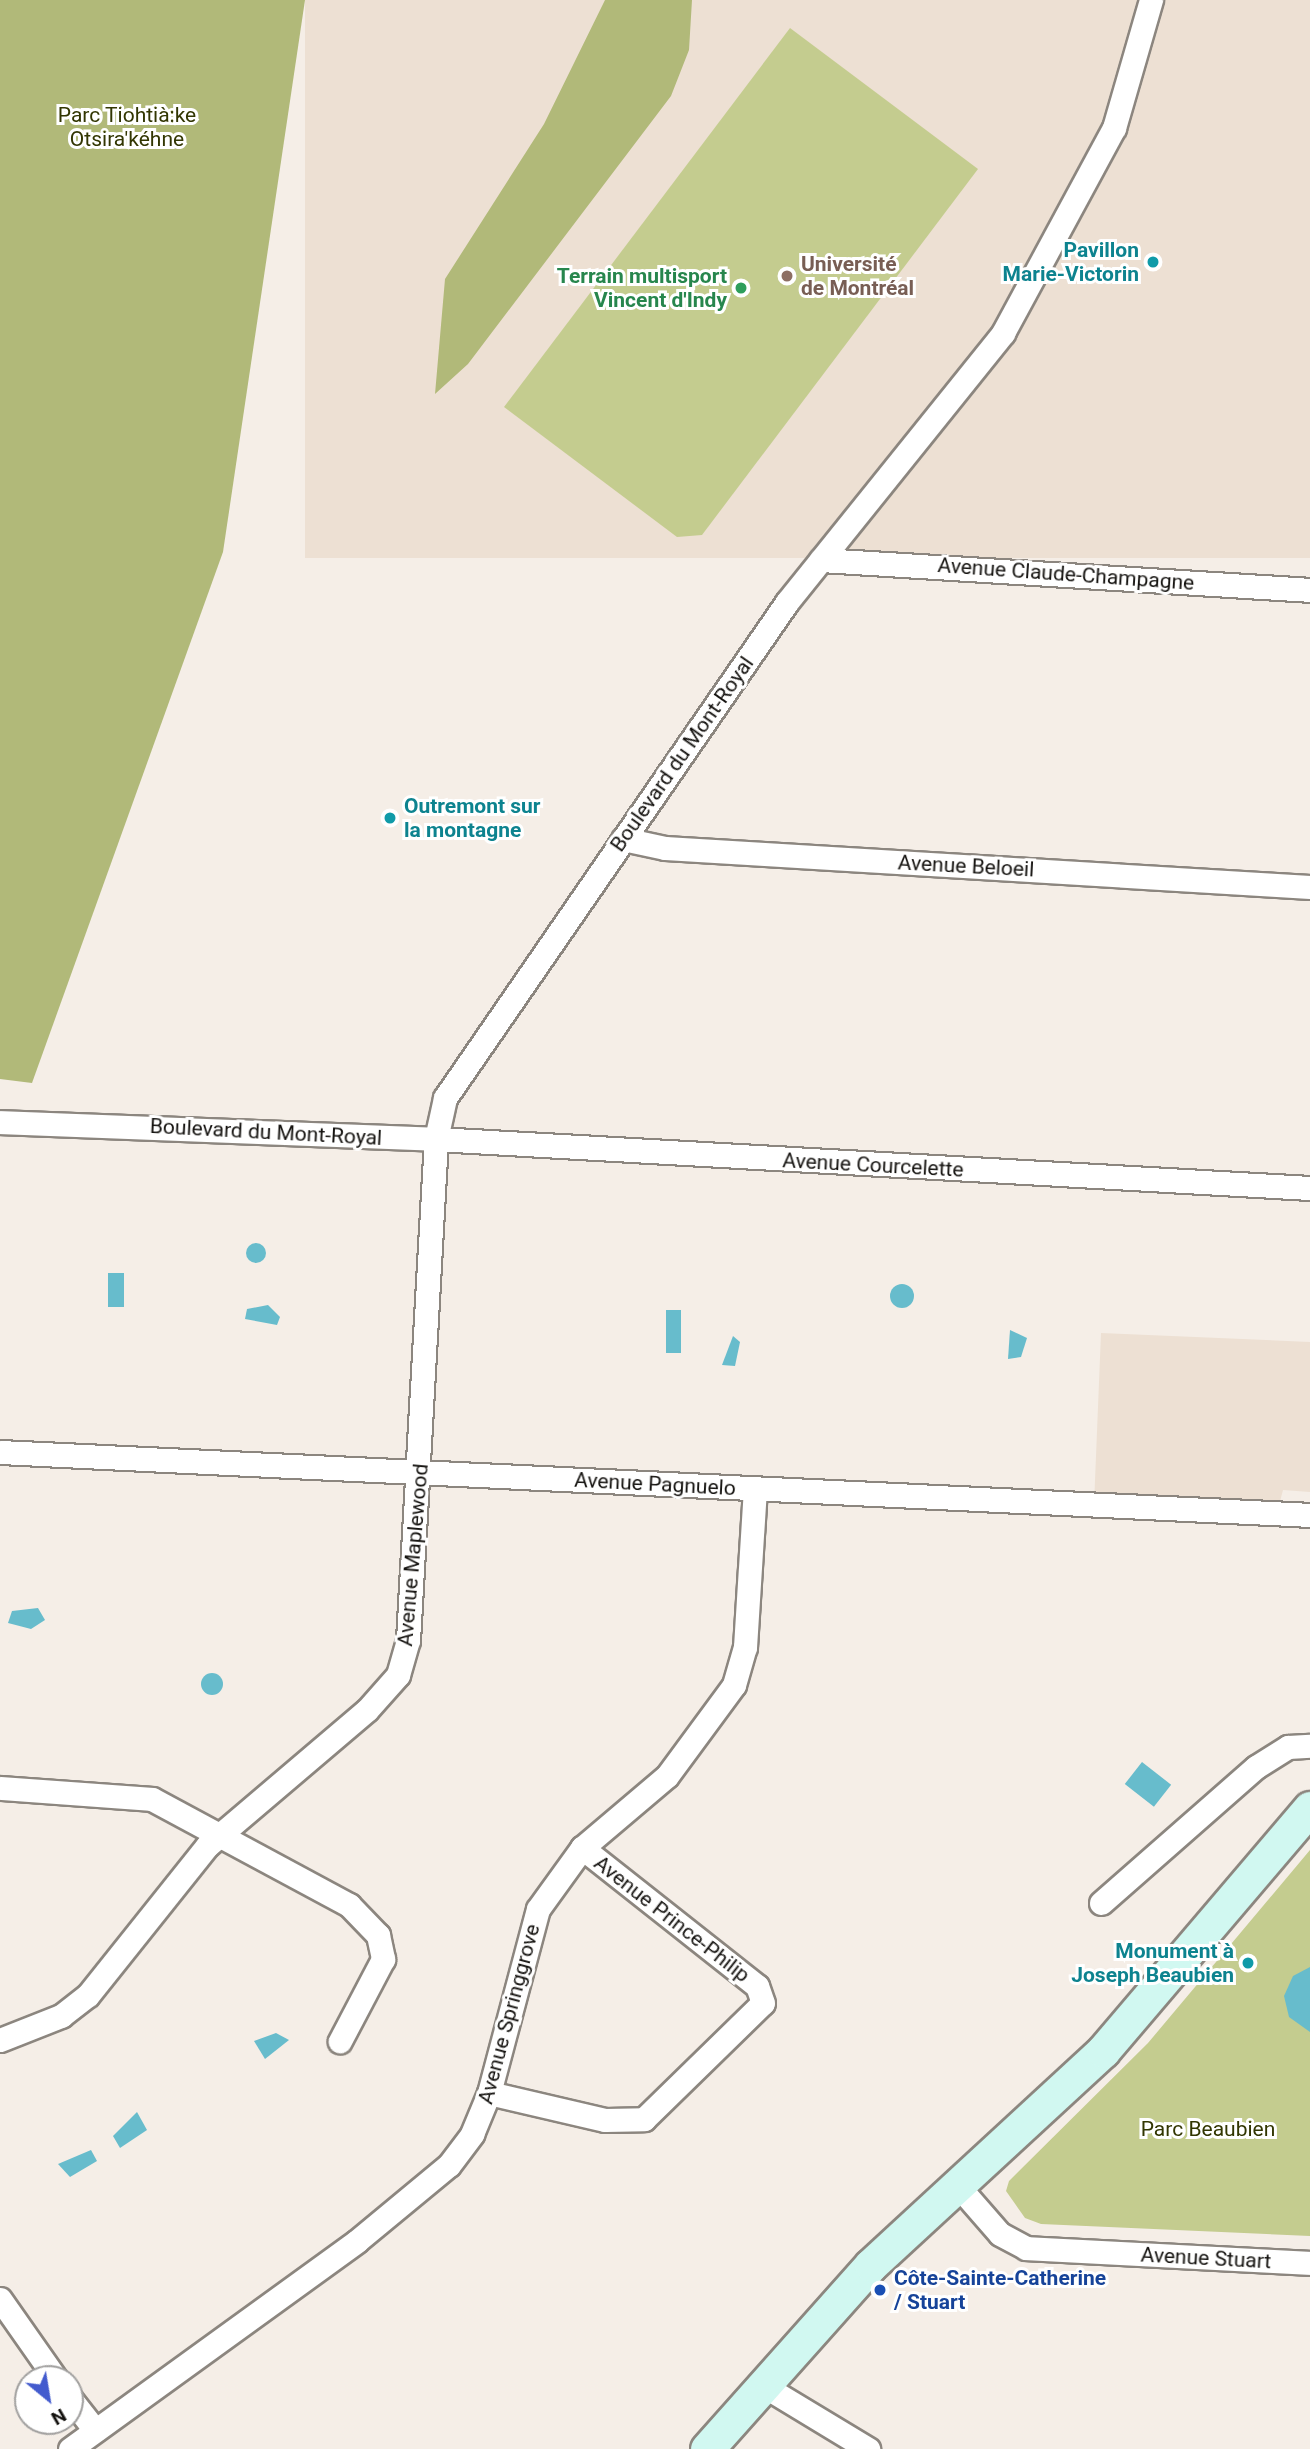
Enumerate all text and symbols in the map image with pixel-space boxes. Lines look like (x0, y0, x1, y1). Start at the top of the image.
park label: Parc Tiohtià:ke Otsira'kéhne (58, 102, 196, 152)
place label: Pavillon Marie-Victorin (1003, 237, 1139, 287)
place label: Université de Montréal (801, 251, 914, 301)
marker: Pavillon Marie-Victorin (1145, 254, 1161, 270)
place label: Terrain multisport Vincent d'Indy (557, 263, 727, 313)
marker: Université de Montréal (779, 268, 795, 284)
marker: Terrain multisport Vincent d'Indy (733, 280, 749, 296)
street label: Avenue Claude-Champagne (937, 552, 1195, 596)
street label: Boulevard du Mont-Royal (605, 652, 759, 856)
place label: Outremont sur la montagne (404, 793, 541, 843)
marker: Outremont sur la montagne (382, 810, 398, 826)
street label: Avenue Beloeil (897, 850, 1035, 882)
street label: Boulevard du Mont-Royal (149, 1113, 383, 1151)
street label: Avenue Courcelette (782, 1148, 964, 1182)
street label: Avenue Maplewood (392, 1463, 434, 1647)
street label: Avenue Pagnuelo (574, 1467, 736, 1501)
street label: Avenue Prince-Philip (589, 1850, 755, 1988)
street label: Avenue Springgrove (473, 1921, 545, 2107)
place label: Monument à Joseph Beaubien (1071, 1938, 1234, 1988)
marker: Monument à Joseph Beaubien (1240, 1955, 1256, 1971)
park label: Parc Beaubien (1141, 2116, 1275, 2142)
street label: Avenue Stuart (1140, 2242, 1272, 2274)
place label: Côte-Sainte-Catherine / Stuart (894, 2265, 1106, 2315)
marker: Côte-Sainte-Catherine / Stuart (872, 2282, 888, 2298)
north arrow (14, 2365, 84, 2435)
text: N (47, 2404, 70, 2430)

